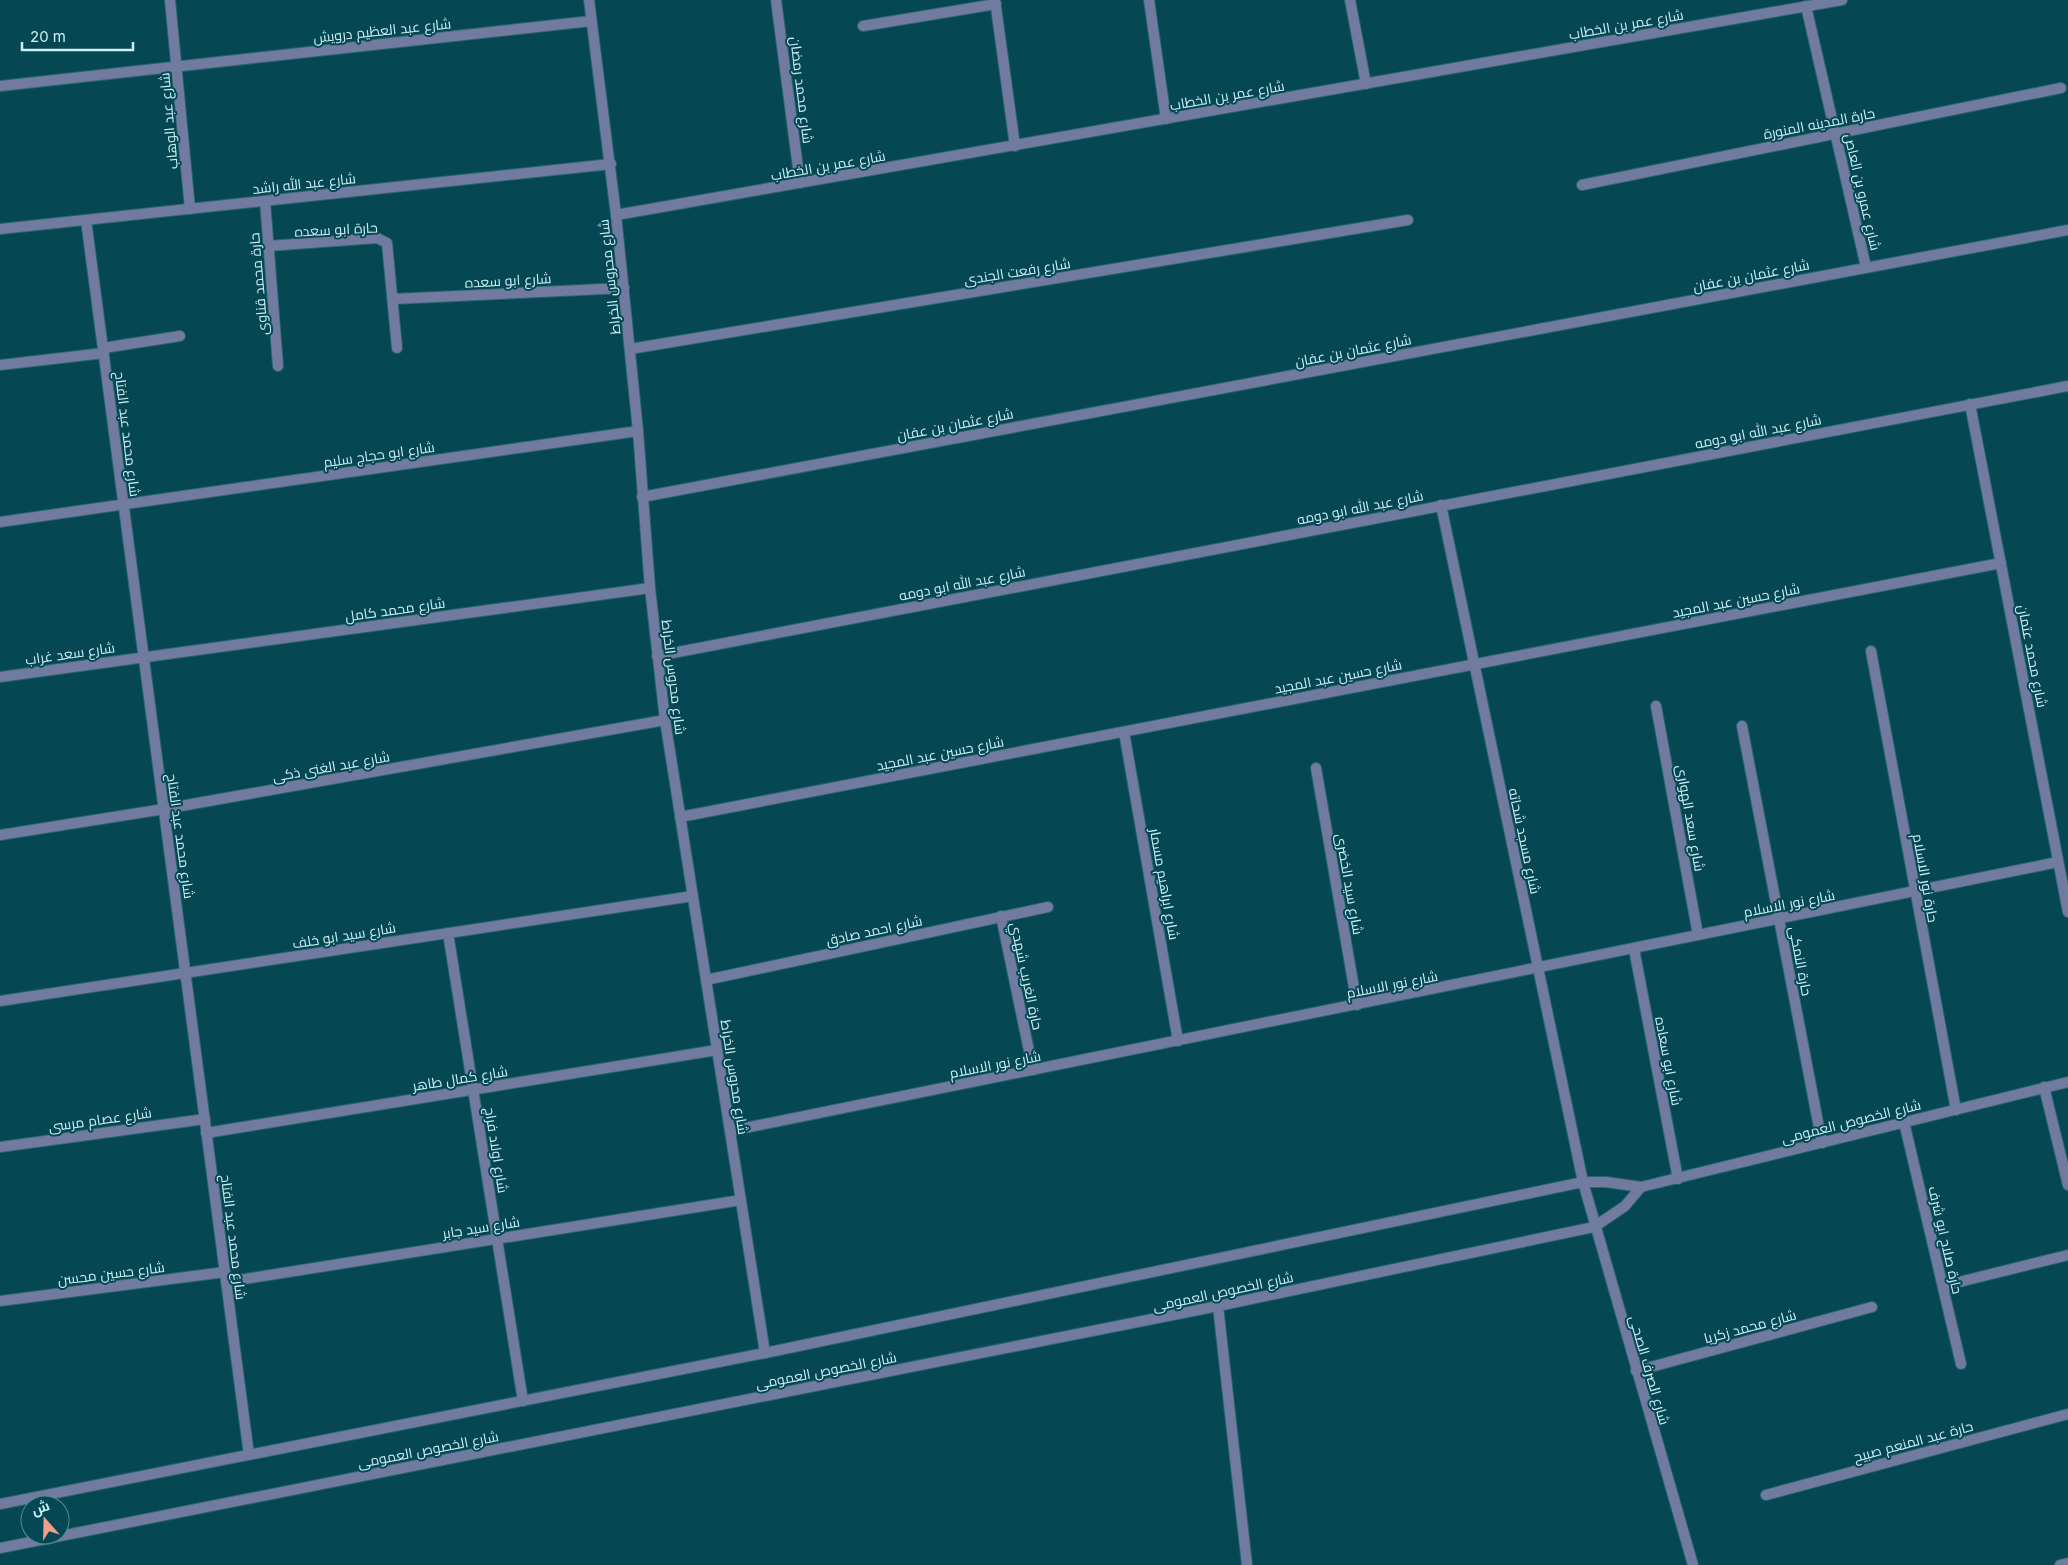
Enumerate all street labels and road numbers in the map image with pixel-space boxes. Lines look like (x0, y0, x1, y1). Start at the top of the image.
street label: شارع عمر بن الخطاب (1567, 6, 1685, 43)
street label: شارع عبد العظيم درويش (312, 14, 452, 48)
street label: شارع محمد رمضان (786, 36, 817, 144)
street label: شارع عبد الوهاب (155, 72, 182, 170)
street label: شارع عمر بن الخطاب (1168, 77, 1286, 114)
street label: حارة المدينه المنورة (1762, 104, 1876, 142)
street label: شارع عمرو بن العاص (1840, 132, 1885, 252)
street label: شارع عمر بن الخطاب (769, 147, 887, 184)
street label: شارع عبد الله راشد (251, 169, 357, 198)
street label: حارة ابو سعده (294, 218, 378, 240)
street label: شارع محروس الخراط (594, 218, 625, 336)
street label: حارة محمد قناوى (245, 232, 271, 336)
street label: شارع رفعت الجندى (962, 254, 1072, 289)
street label: شارع عثمان بن عفان (1691, 255, 1811, 296)
street label: شارع ابو سعده (464, 269, 552, 292)
street label: شارع عثمان بن عفان (1293, 330, 1413, 371)
street label: شارع محمد عبد الفتاح (111, 370, 144, 498)
street label: شارع عثمان بن عفان (895, 404, 1015, 445)
street label: شارع عبد الله ابو دومه (1693, 410, 1823, 453)
street label: شارع ابو حجاج سليم (322, 438, 436, 472)
street label: شارع عبد الله ابو دومه (1295, 486, 1425, 529)
street label: شارع عبد الله ابو دومه (897, 562, 1027, 605)
street label: شارع حسين عبد المجيد (1671, 579, 1801, 622)
street label: شارع محمد كامل (344, 594, 446, 625)
street label: شارع محمد عتمان (2014, 603, 2051, 709)
street label: شارع محروس الخراط (658, 618, 690, 736)
street label: شارع سعد غراب (24, 638, 116, 669)
street label: شارع حسين عبد المجيد (1273, 655, 1403, 698)
street label: شارع حسين عبد المجيد (875, 732, 1005, 775)
street label: شارع عبد الغنى ذكى (271, 747, 391, 786)
street label: شارع سعد الهوارى (1672, 763, 1709, 873)
street label: شارع محمد عبد الفتاح (163, 772, 198, 900)
street label: شارع مسجد شحاته (1504, 786, 1545, 896)
street label: شارع ابراهيم مسمار (1145, 826, 1183, 942)
street label: شارع سيد الخضرى (1332, 832, 1367, 936)
street label: حارة نور الاسلام (1908, 832, 1942, 924)
street label: شارع نور الاسلام (1742, 886, 1837, 922)
street label: شارع احمد صادق (824, 912, 924, 949)
street label: شارع سيد ابو خلف (291, 918, 397, 953)
street label: حارة الغريب شهدي (1003, 921, 1047, 1032)
street label: حارة النمكى (1786, 925, 1816, 997)
street label: شارع نور الاسلام (1345, 967, 1440, 1003)
street label: شارع ابو سعاده (1651, 1015, 1686, 1107)
street label: شارع محروس الخراط (717, 1018, 752, 1136)
street label: شارع نور الاسلام (948, 1047, 1043, 1083)
street label: شارع كمال طاهر (410, 1062, 509, 1095)
street label: شارع الخصوص العمومى (1779, 1095, 1923, 1148)
street label: شارع عصام مرسى (47, 1103, 153, 1137)
street label: شارع اولاد فراج (481, 1106, 512, 1194)
street label: شارع محمد عبد الفتاح (217, 1173, 250, 1301)
street label: حارة صلاح ابو شرف (1924, 1184, 1967, 1296)
street label: شارع سيد جابر (440, 1213, 521, 1243)
street label: شارع حسين محسن (57, 1258, 166, 1289)
street label: شارع الخصوص العمومى (1151, 1268, 1295, 1315)
street label: شارع محمد زكريا (1702, 1305, 1798, 1347)
street label: شارع الصرف الصحى (1625, 1313, 1674, 1427)
street label: شارع الخصوص العمومى (754, 1348, 898, 1393)
street label: حارة عبد المنعم صبيح (1851, 1417, 1975, 1467)
street label: شارع الخصوص العمومى (356, 1427, 500, 1472)

